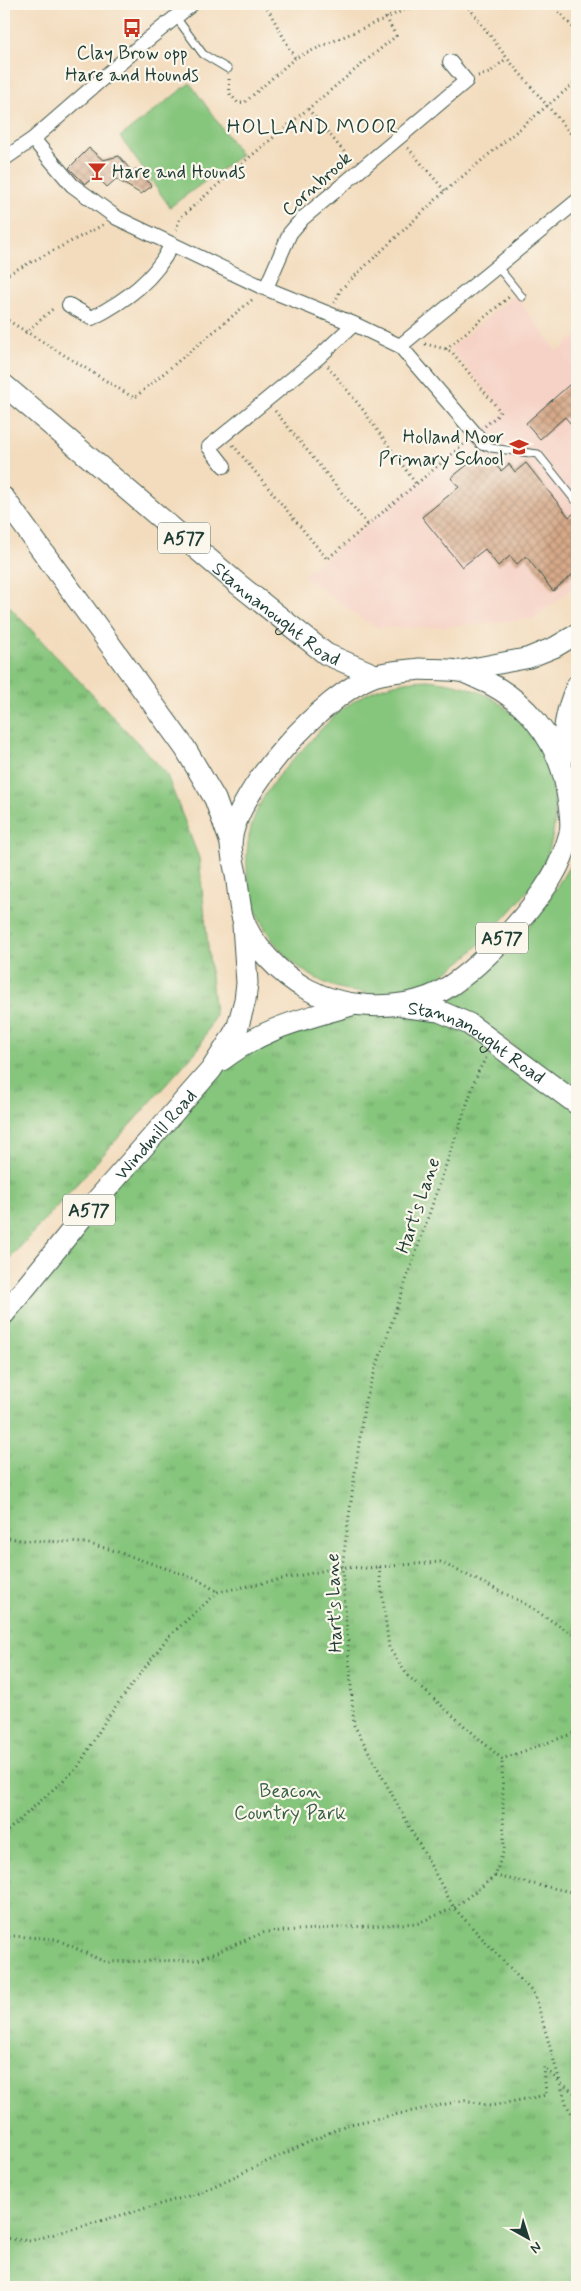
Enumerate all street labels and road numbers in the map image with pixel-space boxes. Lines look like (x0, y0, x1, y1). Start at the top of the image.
street label: Cornbrook (277, 146, 358, 222)
road number: A577 (158, 522, 210, 554)
street label: Stannanought Road (207, 557, 344, 673)
road number: A577 (476, 922, 528, 954)
street label: Stannanought Road (406, 996, 550, 1090)
street label: Windmill Road (109, 1084, 203, 1186)
street label: Hart's Lane (390, 1154, 446, 1257)
road number: A577 (63, 1194, 115, 1226)
street label: Hart's Lane (320, 1553, 349, 1653)

